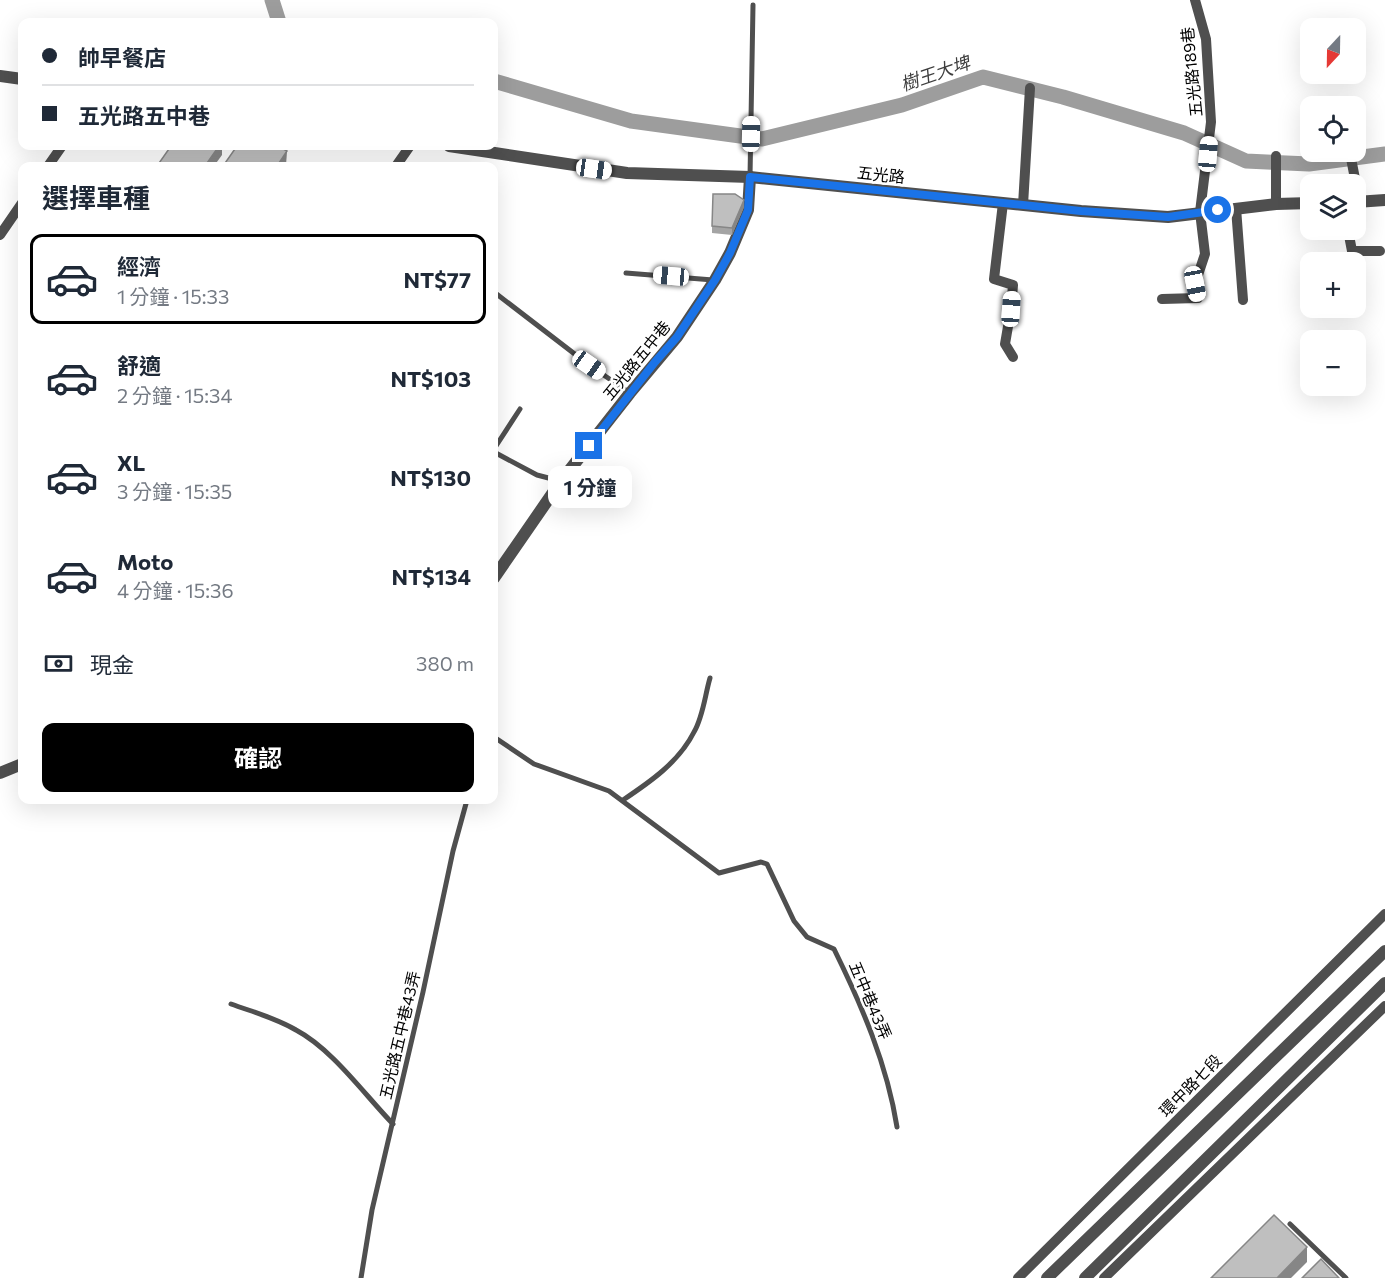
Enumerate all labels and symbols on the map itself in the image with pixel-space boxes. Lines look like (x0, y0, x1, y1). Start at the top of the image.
north arrow (1300, 18, 1366, 84)
street label: 五光路189巷 (1177, 26, 1205, 118)
water label: 樹王大埤 (897, 50, 975, 95)
car (742, 116, 760, 152)
car (1197, 135, 1219, 173)
car (575, 158, 613, 180)
street label: 五光路 (856, 162, 906, 186)
route start (1204, 196, 1231, 223)
car (652, 265, 690, 287)
car (1183, 265, 1207, 303)
car (1001, 290, 1021, 328)
street label: 五光路五中巷 (598, 317, 674, 403)
car (569, 347, 609, 383)
route end (575, 432, 602, 459)
callout: 1 分鐘 (547, 467, 631, 509)
street label: 五中巷43弄 (846, 958, 896, 1042)
street label: 五光路五中巷43弄 (375, 969, 423, 1101)
street label: 環中路七段 (1155, 1050, 1225, 1120)

